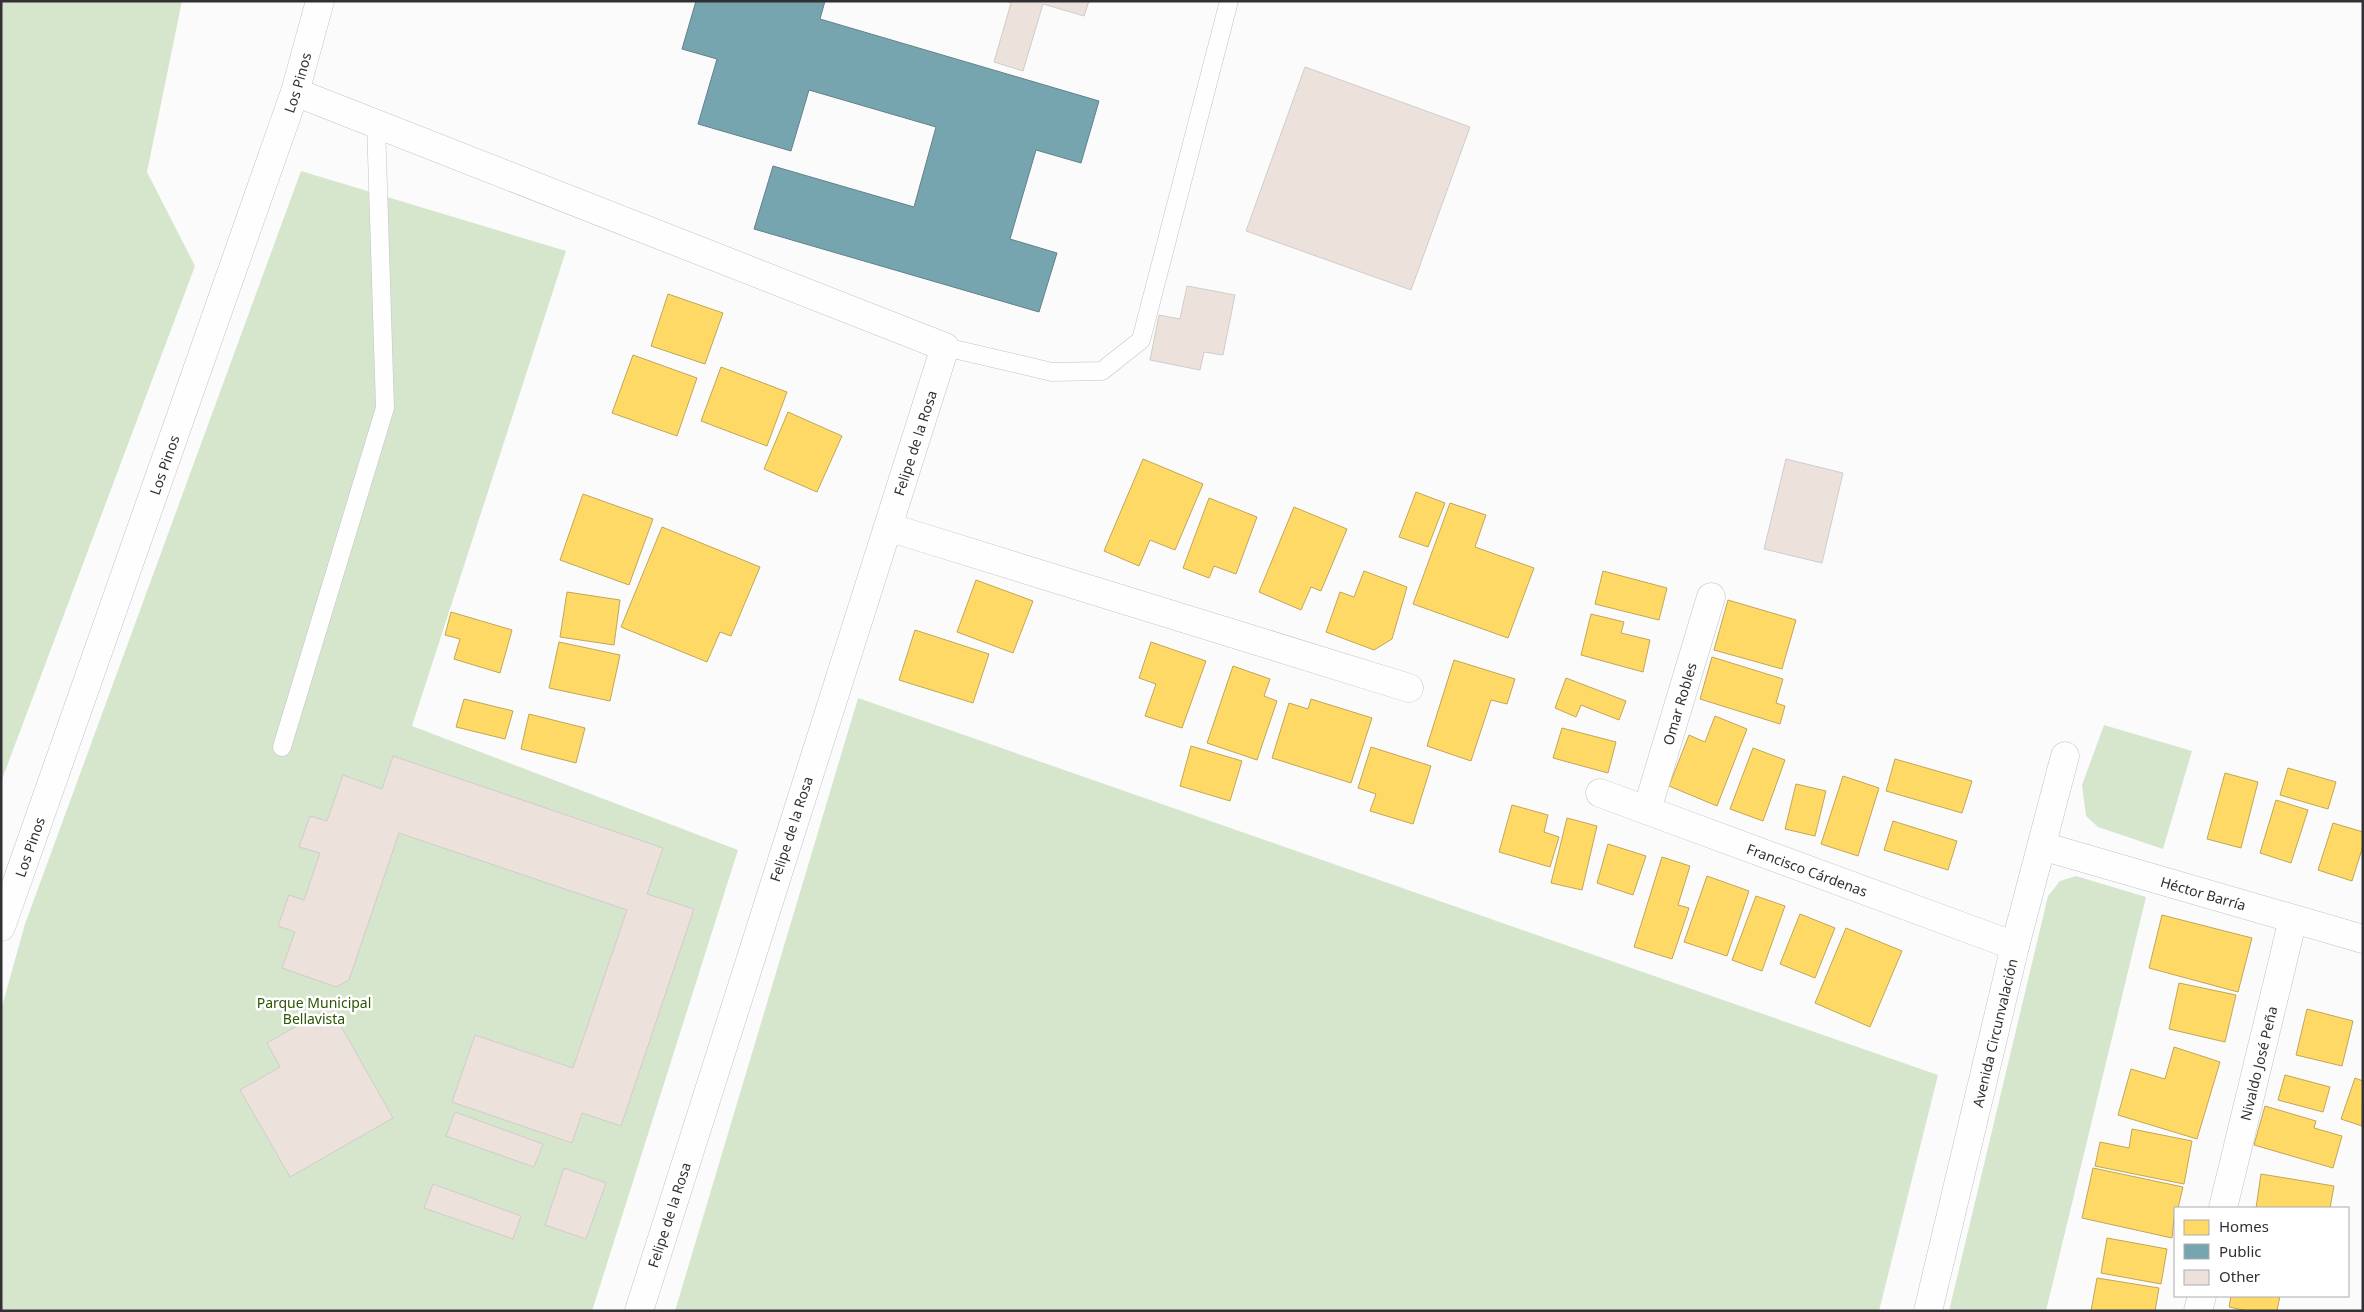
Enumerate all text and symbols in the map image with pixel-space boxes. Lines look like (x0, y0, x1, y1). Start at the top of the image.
street label: Los Pinos (279, 50, 315, 115)
street label: Felipe de la Rosa (889, 388, 941, 498)
street label: Los Pinos (144, 432, 183, 497)
street label: Omar Robles (1658, 660, 1700, 747)
street label: Felipe de la Rosa (765, 774, 817, 884)
street label: Los Pinos (10, 814, 49, 879)
street label: Francisco Cárdenas (1744, 839, 1871, 900)
street label: Héctor Barría (2158, 871, 2248, 914)
street label: Avenida Circunvalación (1967, 956, 2021, 1109)
park label: Parque Municipal Bellavista (257, 993, 371, 1028)
street label: Nivaldo José Peña (2235, 1004, 2281, 1122)
street label: Felipe de la Rosa (643, 1160, 695, 1270)
legend (2174, 1207, 2349, 1297)
text: Homes (2219, 1216, 2269, 1236)
text: Public (2219, 1241, 2262, 1261)
text: Other (2219, 1266, 2260, 1286)

